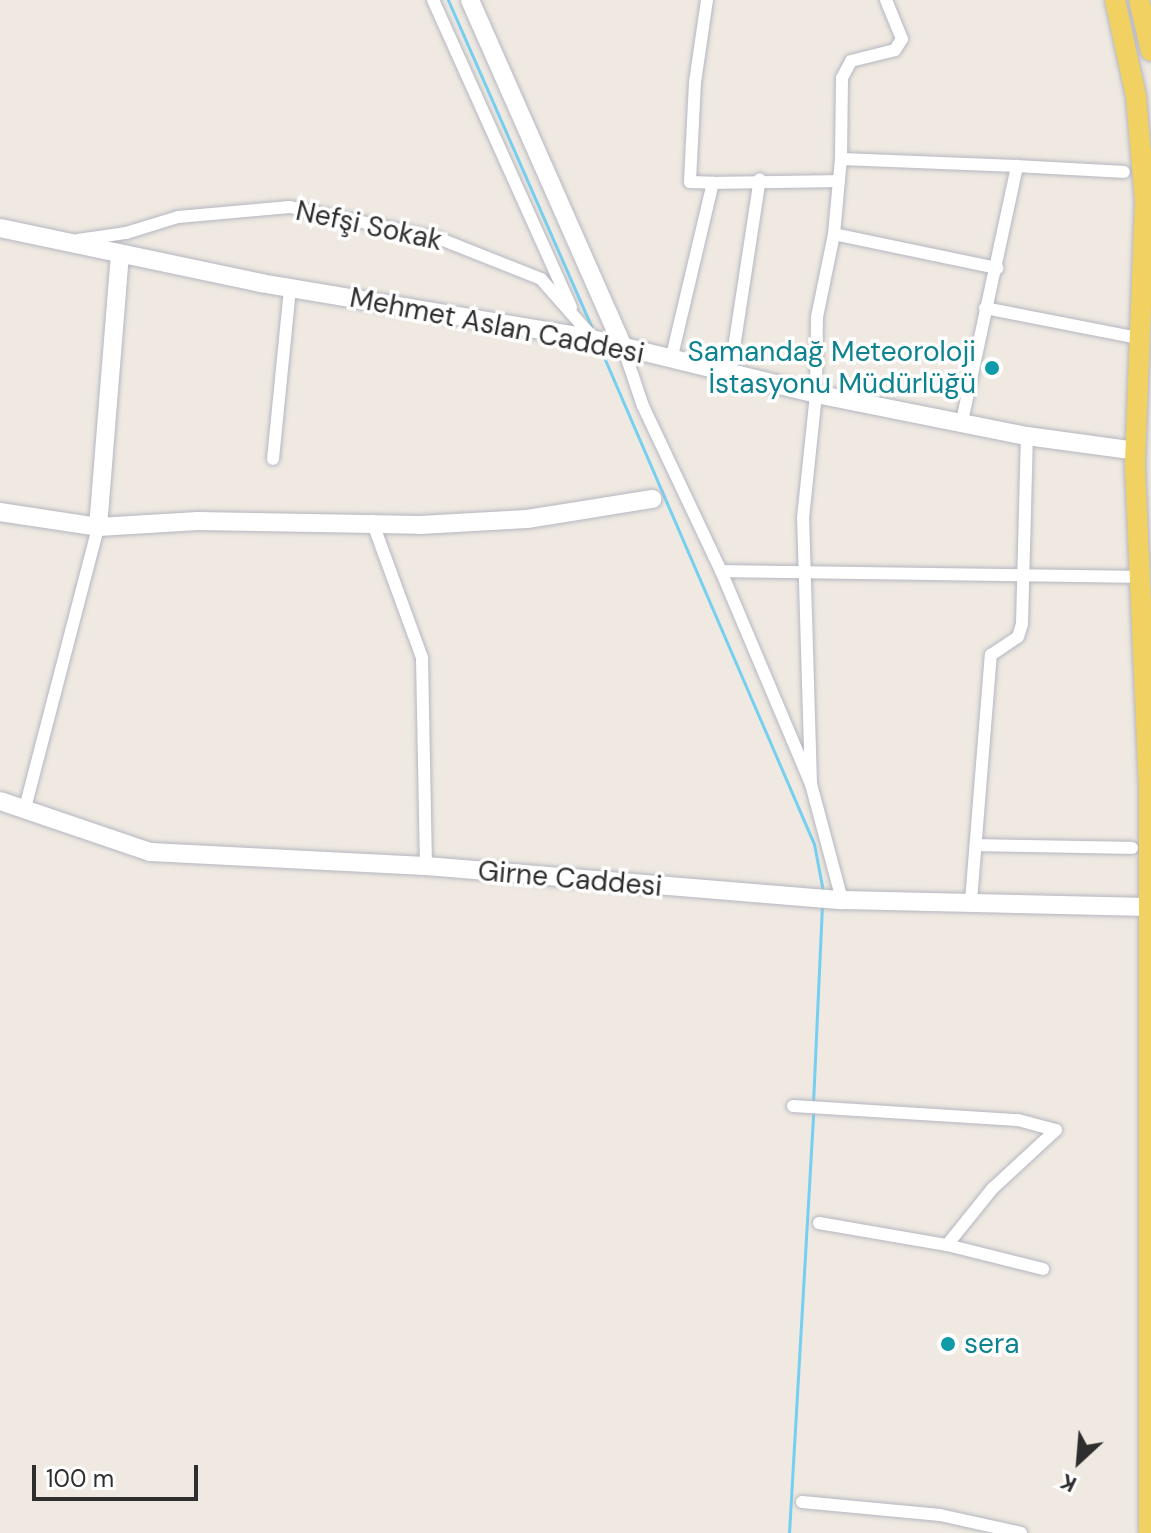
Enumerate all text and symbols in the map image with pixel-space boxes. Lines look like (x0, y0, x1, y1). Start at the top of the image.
street label: Nefşi Sokak (293, 194, 445, 258)
street label: Mehmet Aslan Caddesi (347, 281, 647, 371)
place label: Samandağ Meteoroloji İstasyonu Müdürlüğü (688, 335, 976, 401)
marker: Samandağ Meteoroloji İstasyonu Müdürlüğü (983, 359, 1001, 377)
street label: Girne Caddesi (476, 854, 664, 904)
place label: sera (964, 1327, 1020, 1361)
marker: sera (939, 1335, 957, 1353)
north arrow (1039, 1421, 1119, 1501)
scale bar (36, 1449, 202, 1499)
text: 100 m (46, 1463, 114, 1494)
text: K (1055, 1467, 1081, 1499)

